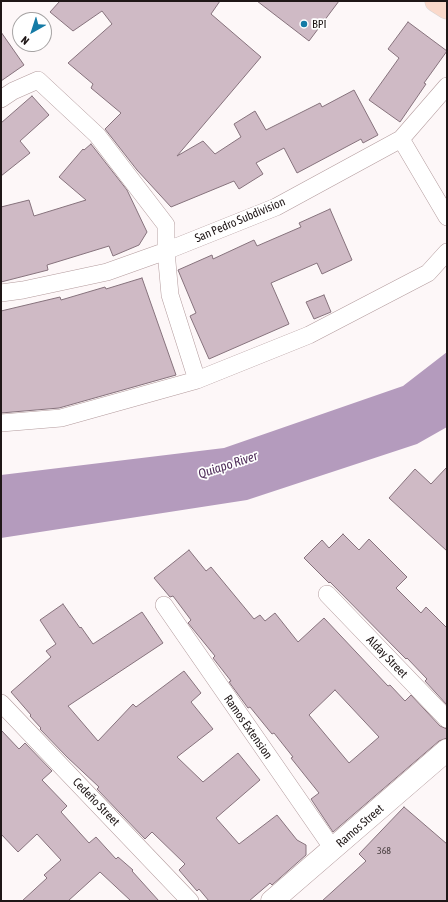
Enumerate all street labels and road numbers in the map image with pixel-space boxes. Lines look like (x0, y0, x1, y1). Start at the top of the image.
street label: San Pedro Subdivision (193, 194, 287, 246)
street label: Alday Street (363, 633, 411, 681)
street label: Ramos Extension (221, 692, 275, 762)
street label: Cedeño Street (70, 775, 122, 829)
street label: Ramos Street (333, 802, 387, 850)

